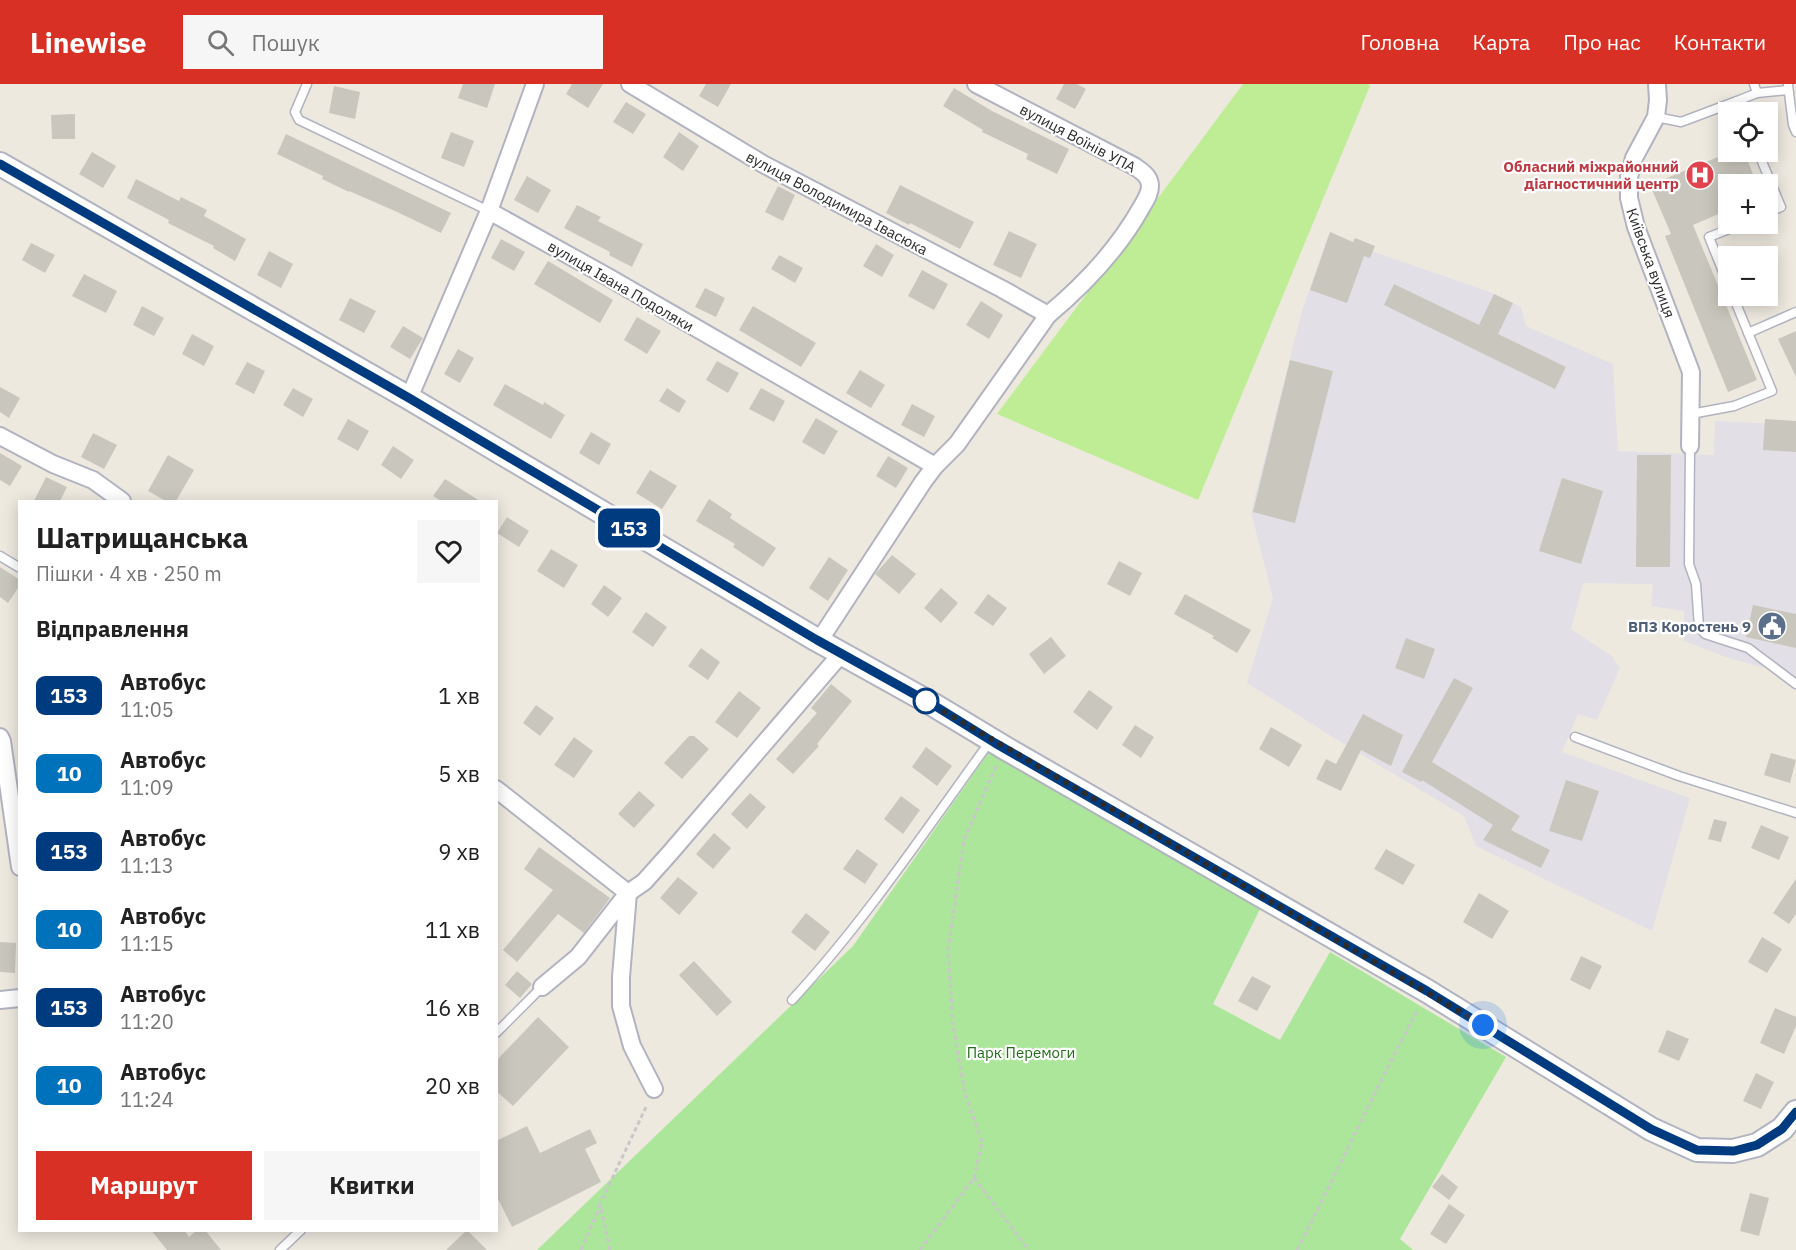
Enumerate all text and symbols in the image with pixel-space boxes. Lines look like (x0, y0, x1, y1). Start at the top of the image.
search box (183, 15, 603, 69)
text: Linewise (30, 24, 147, 61)
icon: search (204, 26, 237, 59)
text: Пошук (252, 28, 320, 57)
text: Головна (1361, 28, 1439, 56)
text: Карта (1472, 28, 1530, 56)
text: Про нас (1563, 28, 1641, 56)
text: Контакти (1674, 28, 1766, 56)
street label: вулиця Воїнів УПА (1017, 99, 1140, 177)
map controls (1718, 102, 1778, 306)
button: locate (1718, 102, 1778, 162)
street label: вулиця Володимира Івасюка (743, 147, 931, 259)
place label: Обласний міжрайонний діагностичний центр (1503, 157, 1679, 193)
hospital icon: Обласний міжрайонний діагностичний центр (1684, 159, 1716, 191)
button: + (1718, 174, 1778, 234)
street label: Київська вулиця (1622, 205, 1680, 321)
street label: вулиця Івана Подоляки (545, 236, 697, 336)
button: − (1718, 246, 1778, 306)
line badge: 153 (594, 508, 664, 548)
text: 153 (610, 514, 648, 542)
text: Шатрищанська (36, 519, 248, 556)
button: heart (417, 520, 480, 583)
text: Пішки · 4 хв · 250 m (36, 560, 222, 587)
public building icon: ВПЗ Коростень 9 (1756, 610, 1788, 642)
text: Відправлення (36, 614, 189, 643)
place label: ВПЗ Коростень 9 (1628, 617, 1751, 636)
text: Автобус (120, 667, 206, 696)
text: 153 (50, 681, 88, 709)
text: 1 хв (438, 681, 480, 710)
unlabelled marker (913, 688, 939, 714)
text: 11:05 (120, 696, 174, 723)
text: Автобус (120, 745, 206, 774)
text: 10 (56, 759, 82, 787)
text: 5 хв (438, 759, 480, 788)
text: 11:09 (120, 774, 174, 801)
text: Автобус (120, 823, 206, 852)
text: 153 (50, 837, 88, 865)
text: 9 хв (438, 837, 480, 866)
text: 11:13 (120, 852, 174, 879)
text: Автобус (120, 901, 206, 930)
text: 10 (56, 915, 82, 943)
text: 11 хв (425, 915, 480, 944)
text: 11:15 (120, 930, 174, 957)
text: Автобус (120, 979, 206, 1008)
text: 153 (50, 993, 88, 1021)
text: 16 хв (425, 993, 480, 1022)
text: 11:20 (120, 1008, 174, 1035)
your location (1468, 1010, 1498, 1040)
park label: Парк Перемоги (967, 1043, 1075, 1062)
text: Автобус (120, 1057, 206, 1086)
text: 10 (56, 1071, 82, 1099)
text: 20 хв (425, 1071, 480, 1100)
text: 11:24 (120, 1086, 174, 1113)
button: Маршрут (36, 1151, 252, 1220)
button: Квитки (264, 1151, 480, 1220)

